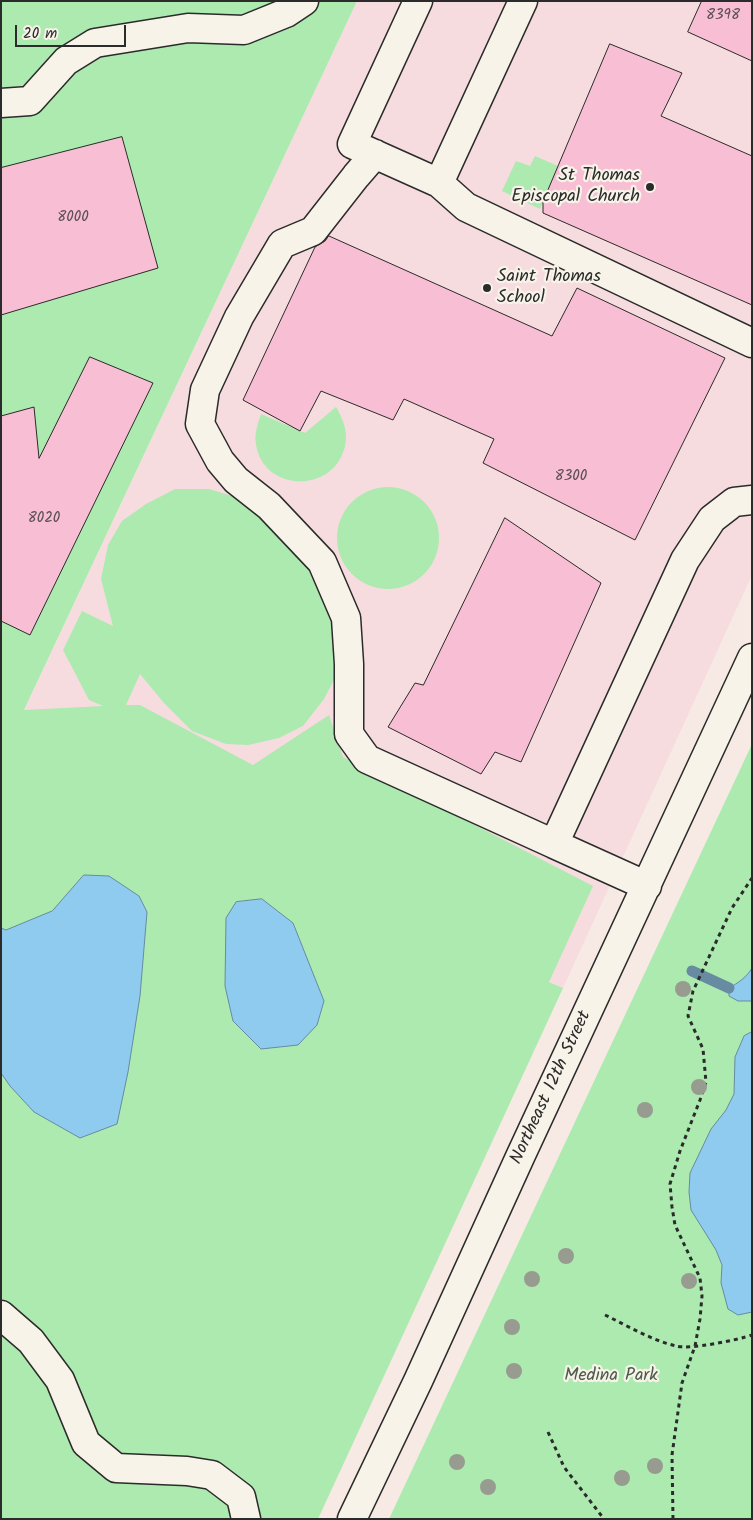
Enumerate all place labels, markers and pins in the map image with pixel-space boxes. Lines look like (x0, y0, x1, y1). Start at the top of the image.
place label: St Thomas Episcopal Church (511, 166, 640, 208)
marker: St Thomas Episcopal Church (644, 181, 656, 193)
place label: Saint Thomas School (497, 267, 601, 310)
marker: Saint Thomas School (481, 282, 493, 294)

